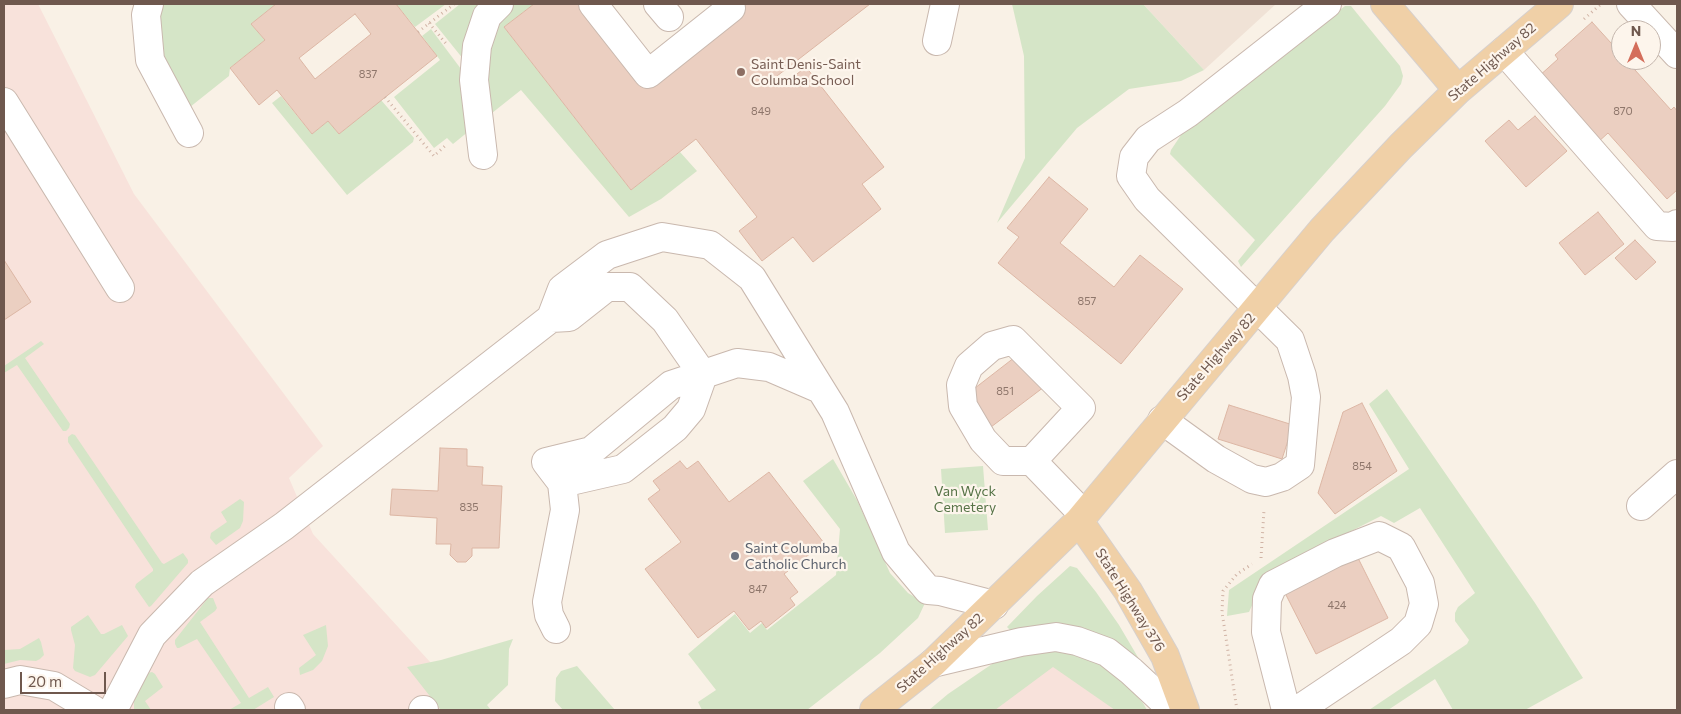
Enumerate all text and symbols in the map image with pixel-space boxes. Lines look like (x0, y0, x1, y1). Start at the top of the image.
street label: State Highway 82 (1445, 19, 1539, 105)
north arrow (1611, 20, 1661, 70)
text: N (1631, 22, 1641, 39)
place label: Saint Denis-Saint Columba School (751, 56, 861, 88)
marker: Saint Denis-Saint Columba School (735, 66, 747, 78)
house number: 837 (359, 67, 377, 81)
house number: 849 (751, 104, 771, 118)
house number: 870 (1613, 104, 1633, 118)
house number: 857 (1078, 294, 1096, 308)
street label: State Highway 82 (1173, 310, 1259, 404)
house number: 851 (996, 384, 1014, 398)
house number: 854 (1352, 459, 1372, 473)
park label: Van Wyck Cemetery (934, 483, 996, 516)
house number: 835 (459, 500, 479, 514)
place label: Saint Columba Catholic Church (745, 540, 847, 572)
street label: State Highway 376 (1092, 545, 1168, 655)
marker: Saint Columba Catholic Church (729, 550, 741, 562)
house number: 847 (749, 582, 767, 596)
house number: 424 (1328, 598, 1346, 612)
street label: State Highway 82 (893, 610, 987, 696)
scale bar (22, 662, 109, 694)
text: 20 m (28, 672, 62, 690)

